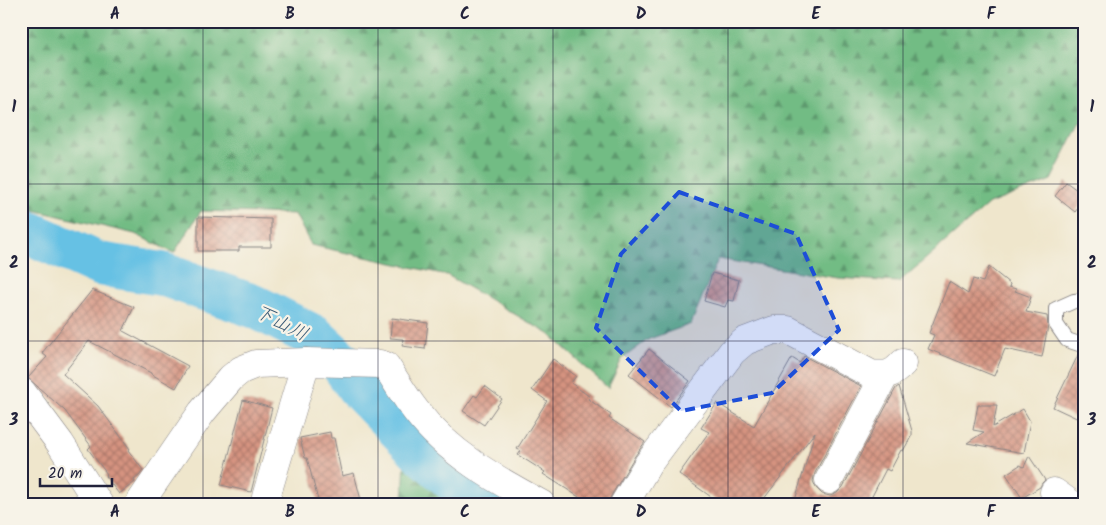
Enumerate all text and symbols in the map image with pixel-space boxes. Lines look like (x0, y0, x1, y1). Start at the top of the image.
text: A (110, 2, 120, 27)
text: B (285, 2, 295, 27)
text: C (460, 2, 470, 27)
text: D (636, 2, 647, 27)
text: E (812, 2, 822, 27)
text: F (987, 2, 997, 27)
text: 1 (12, 95, 17, 120)
text: 1 (1090, 95, 1095, 120)
text: 2 (9, 251, 19, 276)
text: 2 (1087, 251, 1097, 276)
water label: 下山川 (249, 297, 313, 350)
text: 3 (9, 408, 19, 433)
text: 3 (1087, 408, 1097, 433)
scale bar (40, 455, 112, 487)
text: 20 m (48, 462, 82, 486)
text: A (110, 500, 120, 525)
text: B (285, 500, 295, 525)
text: C (460, 500, 470, 525)
text: D (636, 500, 647, 525)
text: E (812, 500, 822, 525)
text: F (987, 500, 997, 525)

